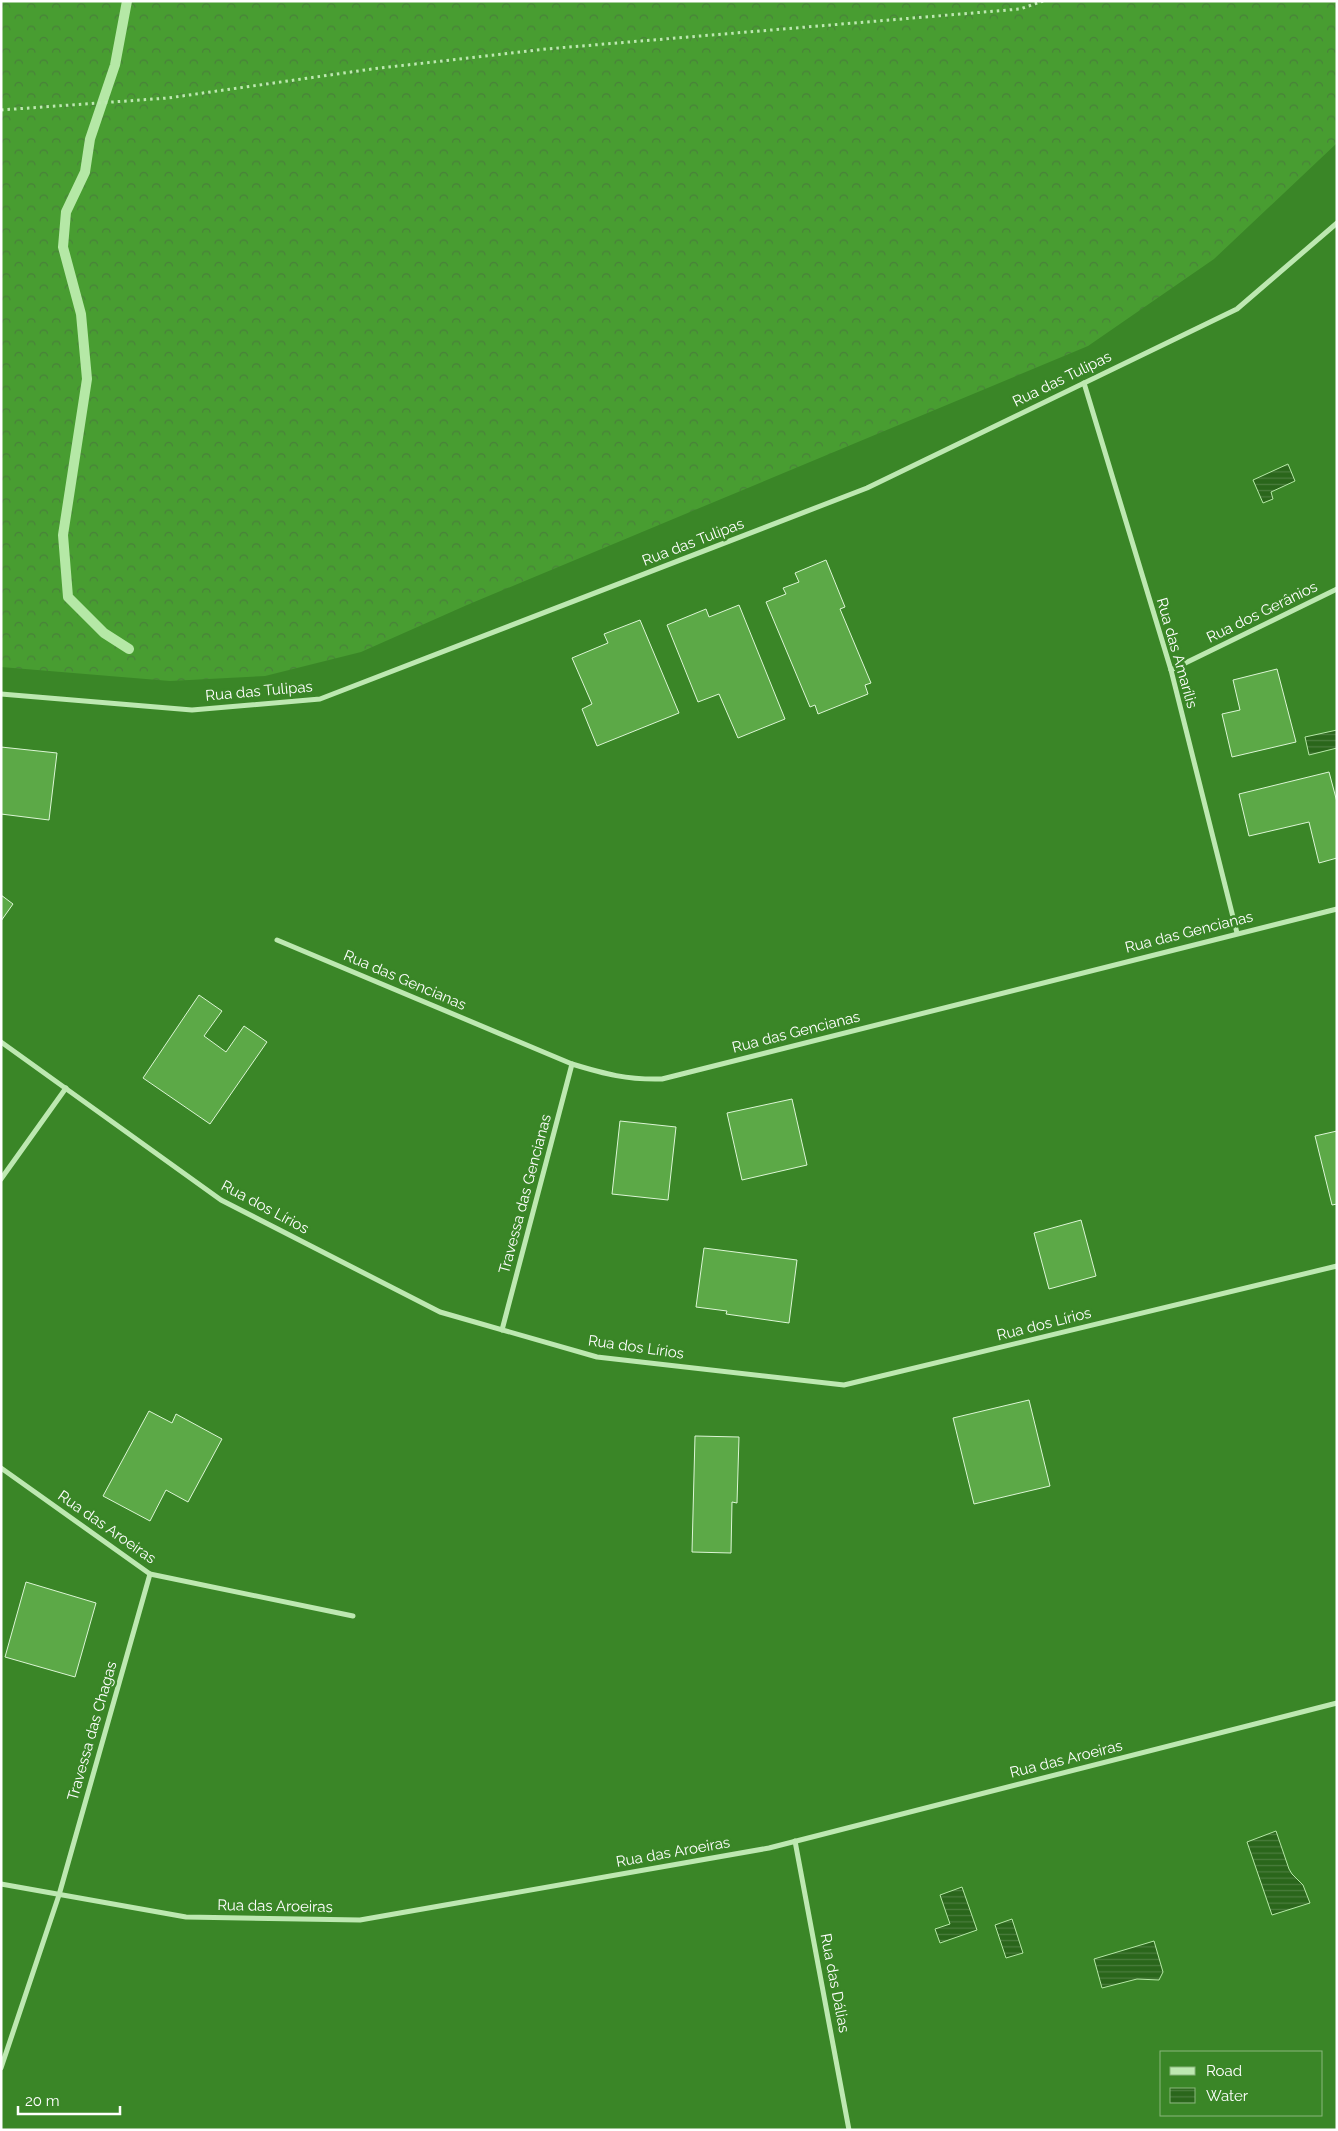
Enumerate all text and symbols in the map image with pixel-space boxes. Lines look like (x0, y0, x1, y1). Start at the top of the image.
street label: Rua das Tulipas (1010, 347, 1114, 411)
street label: Rua das Tulipas (640, 514, 746, 570)
street label: Rua dos Gerânios (1204, 577, 1320, 647)
street label: Rua das Amarílis (1153, 596, 1201, 710)
street label: Rua das Tulipas (205, 677, 313, 705)
street label: Rua das Gencianas (1123, 907, 1255, 957)
street label: Rua das Gencianas (341, 946, 469, 1014)
street label: Rua das Gencianas (730, 1007, 862, 1057)
street label: Travessa das Gencianas (495, 1112, 555, 1276)
street label: Rua dos Lírios (218, 1176, 312, 1238)
street label: Rua dos Lírios (995, 1304, 1093, 1344)
street label: Rua dos Lírios (587, 1331, 685, 1363)
street label: Rua das Aroeiras (55, 1486, 159, 1568)
street label: Travessa das Chagas (63, 1659, 121, 1803)
street label: Rua das Aroeiras (1008, 1736, 1124, 1782)
street label: Rua das Aroeiras (615, 1833, 731, 1871)
street label: Rua das Aroeiras (217, 1896, 333, 1916)
street label: Rua das Dálias (817, 1932, 853, 2034)
legend (1160, 2051, 1323, 2116)
text: Road (1206, 2062, 1242, 2080)
scale bar (18, 2084, 120, 2116)
text: Water (1206, 2087, 1249, 2105)
text: 20 m (25, 2092, 60, 2110)

